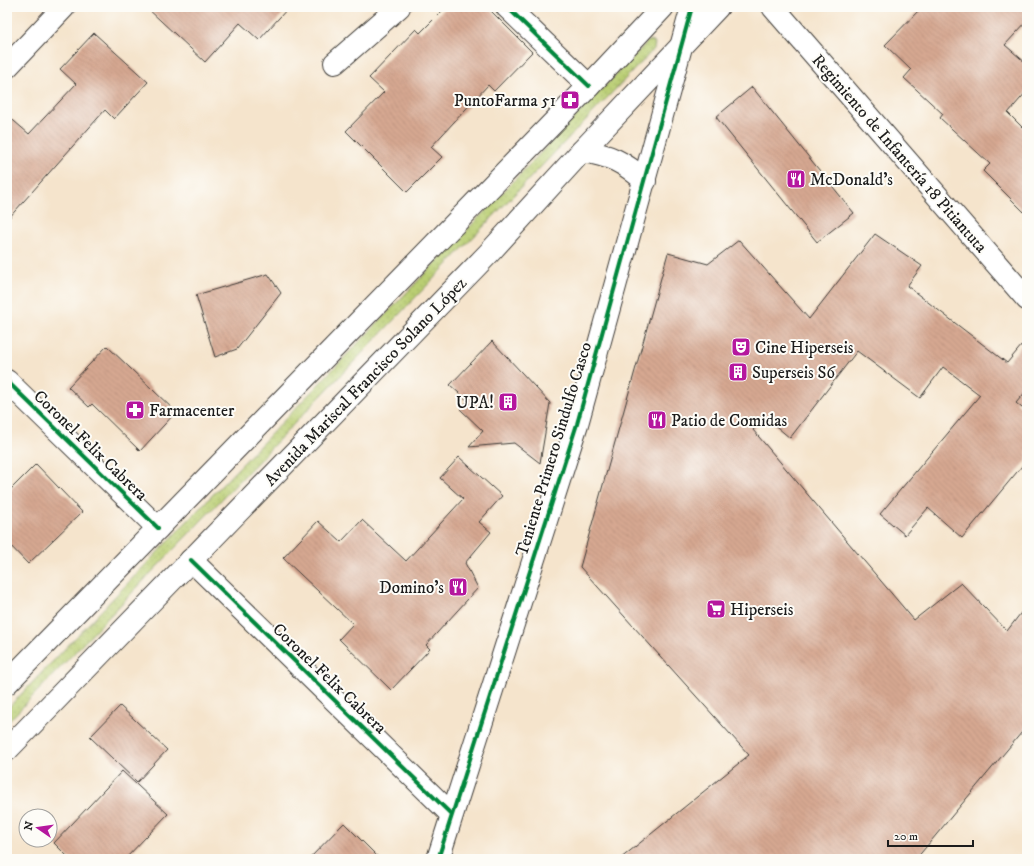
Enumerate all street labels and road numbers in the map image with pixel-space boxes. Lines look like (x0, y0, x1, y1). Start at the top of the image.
street label: Regimiento de Infantería 18 Pitiantuta (807, 50, 992, 258)
street label: Avenida Mariscal Francisco Solano López (260, 272, 472, 491)
street label: Teniente Primero Sindulfo Casco (511, 339, 597, 559)
street label: Coronel Felix Cabrera (29, 386, 153, 506)
street label: Coronel Felix Cabrera (268, 619, 392, 739)

